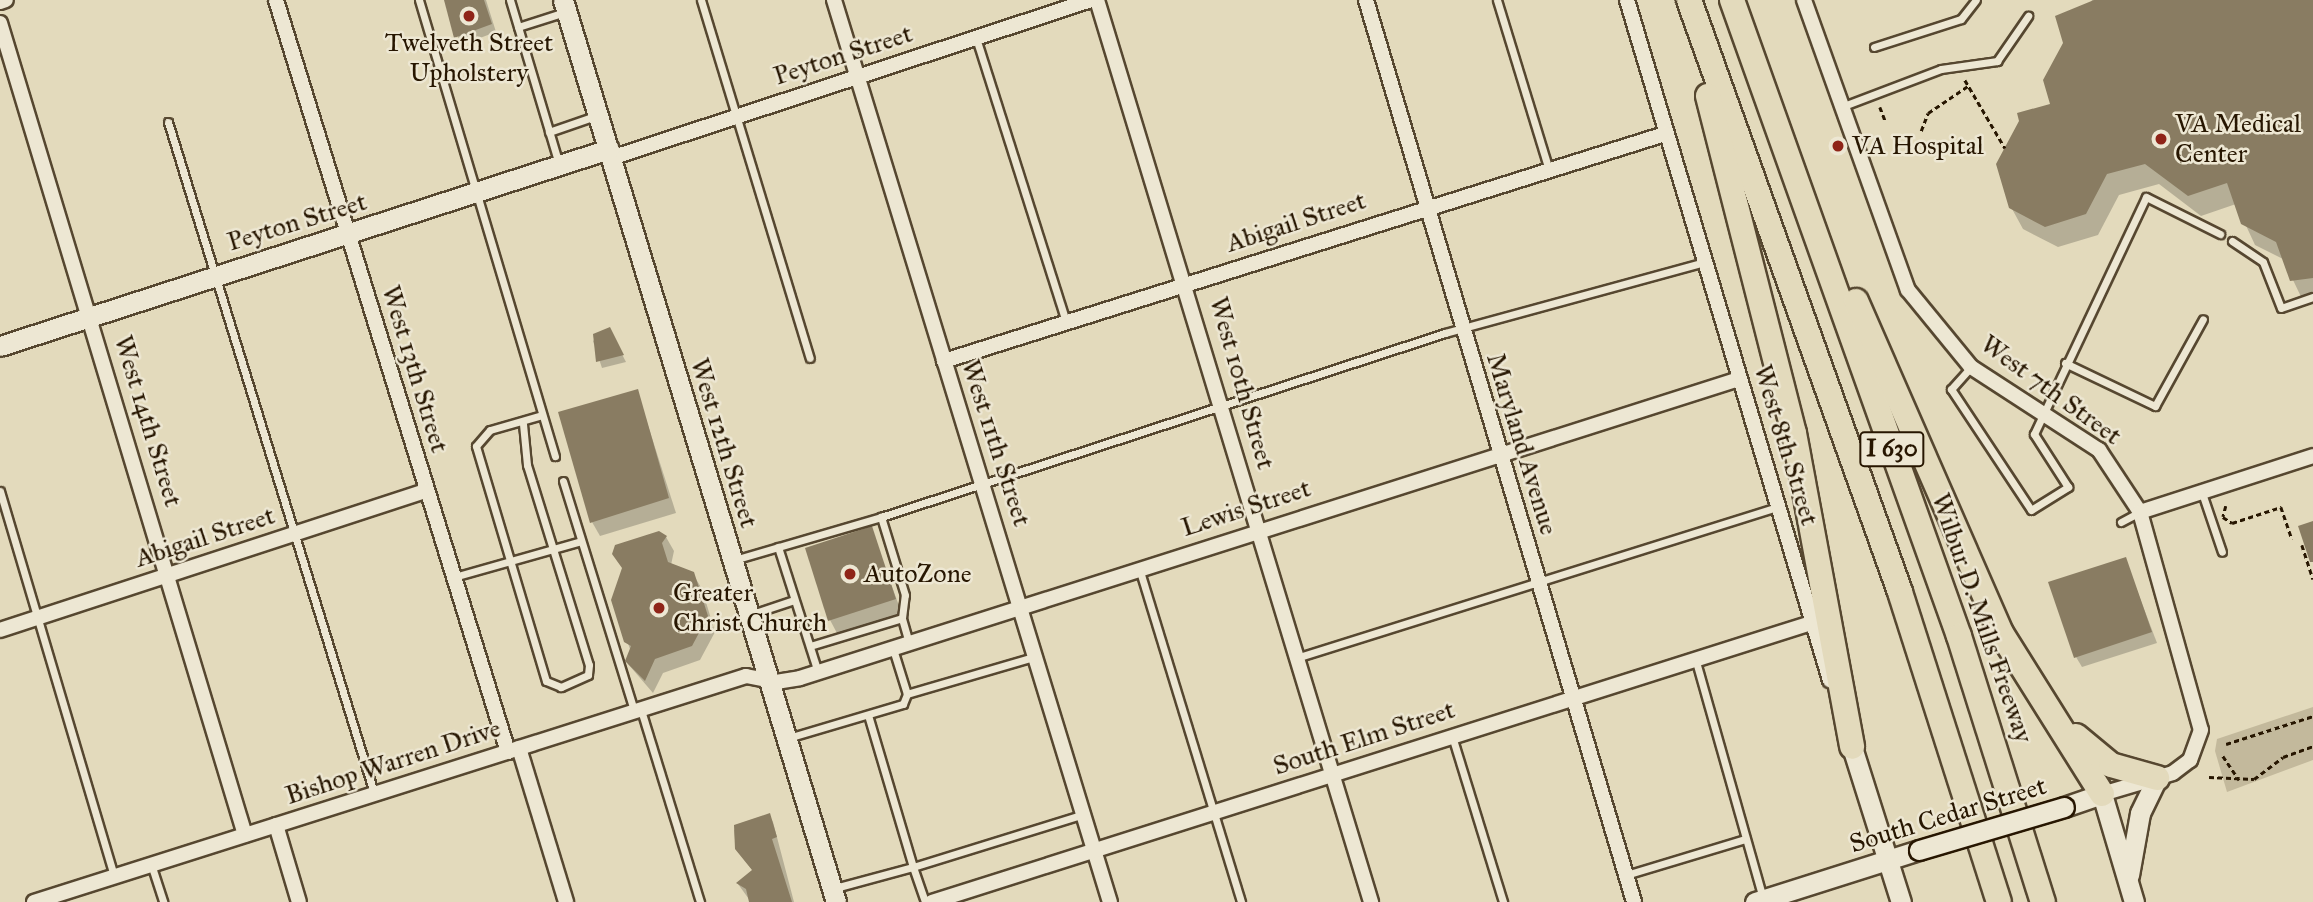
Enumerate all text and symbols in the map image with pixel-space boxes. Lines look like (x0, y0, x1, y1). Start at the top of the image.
marker: Twelveth Street Upholstery (461, 8, 477, 24)
street label: Peyton Street (770, 18, 916, 92)
place label: Twelveth Street Upholstery (385, 27, 553, 88)
place label: VA Medical Center (2175, 108, 2301, 170)
place label: VA Hospital (1852, 130, 1984, 162)
marker: VA Medical Center (2153, 131, 2169, 147)
marker: VA Hospital (1830, 138, 1846, 154)
street label: Abigail Street (1222, 185, 1370, 259)
street label: Peyton Street (224, 186, 370, 258)
street label: West 13th Street (375, 282, 455, 456)
street label: West 10th Street (1202, 293, 1282, 473)
street label: West 7th Street (1974, 328, 2128, 452)
street label: West 14th Street (107, 332, 189, 510)
street label: Maryland Avenue (1480, 349, 1564, 539)
street label: West 12th Street (683, 354, 765, 532)
street label: West 11th Street (954, 356, 1038, 530)
street label: West 8th Street (1747, 361, 1825, 529)
road number: I 630 (1859, 428, 1925, 470)
street label: Lewis Street (1178, 472, 1314, 544)
street label: Wilbur D. Mills Freeway (1925, 489, 2039, 747)
street label: Abigail Street (131, 500, 279, 574)
place label: AutoZone (864, 558, 972, 590)
marker: AutoZone (842, 566, 858, 582)
place label: Greater Christ Church (673, 577, 827, 638)
marker: Greater Christ Church (651, 600, 667, 616)
street label: South Elm Street (1269, 694, 1459, 782)
street label: Bishop Warren Drive (282, 713, 504, 811)
street label: South Cedar Street (1846, 770, 2050, 860)

